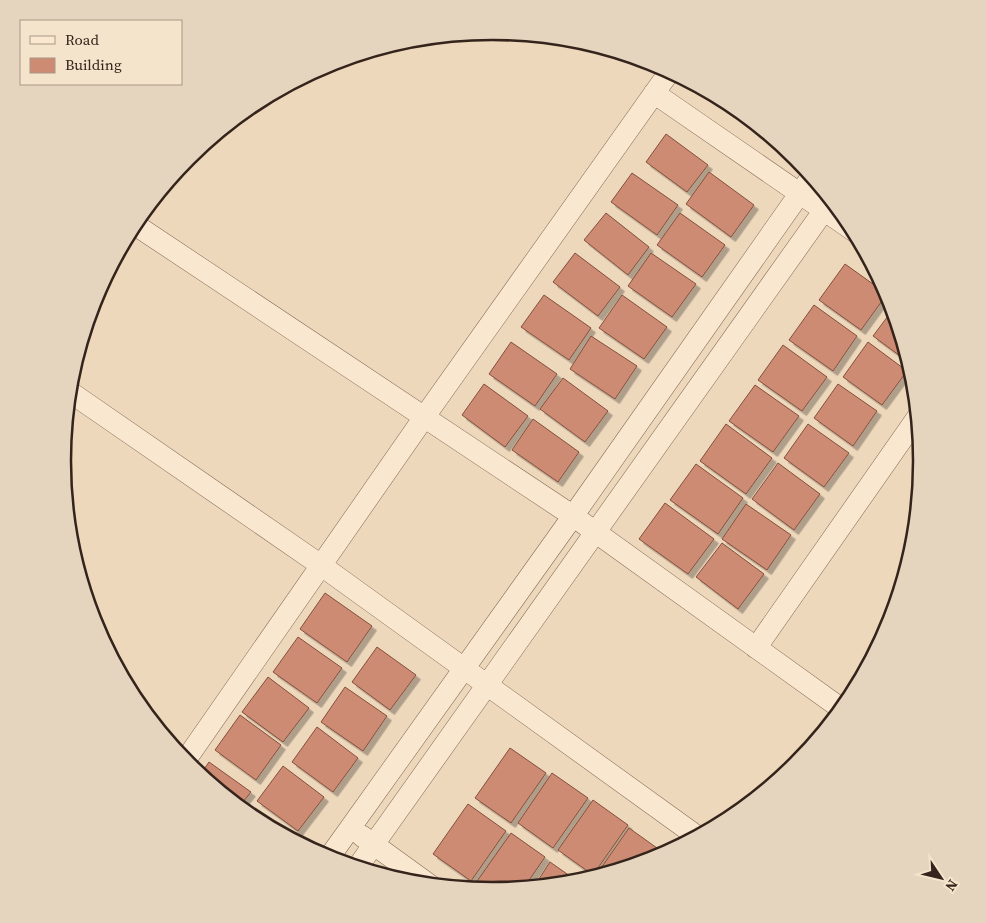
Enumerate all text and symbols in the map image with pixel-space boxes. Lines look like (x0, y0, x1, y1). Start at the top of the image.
legend (20, 20, 182, 85)
text: Road (65, 29, 99, 50)
text: Building (65, 54, 122, 75)
north arrow (916, 853, 966, 903)
text: N (941, 876, 963, 895)

